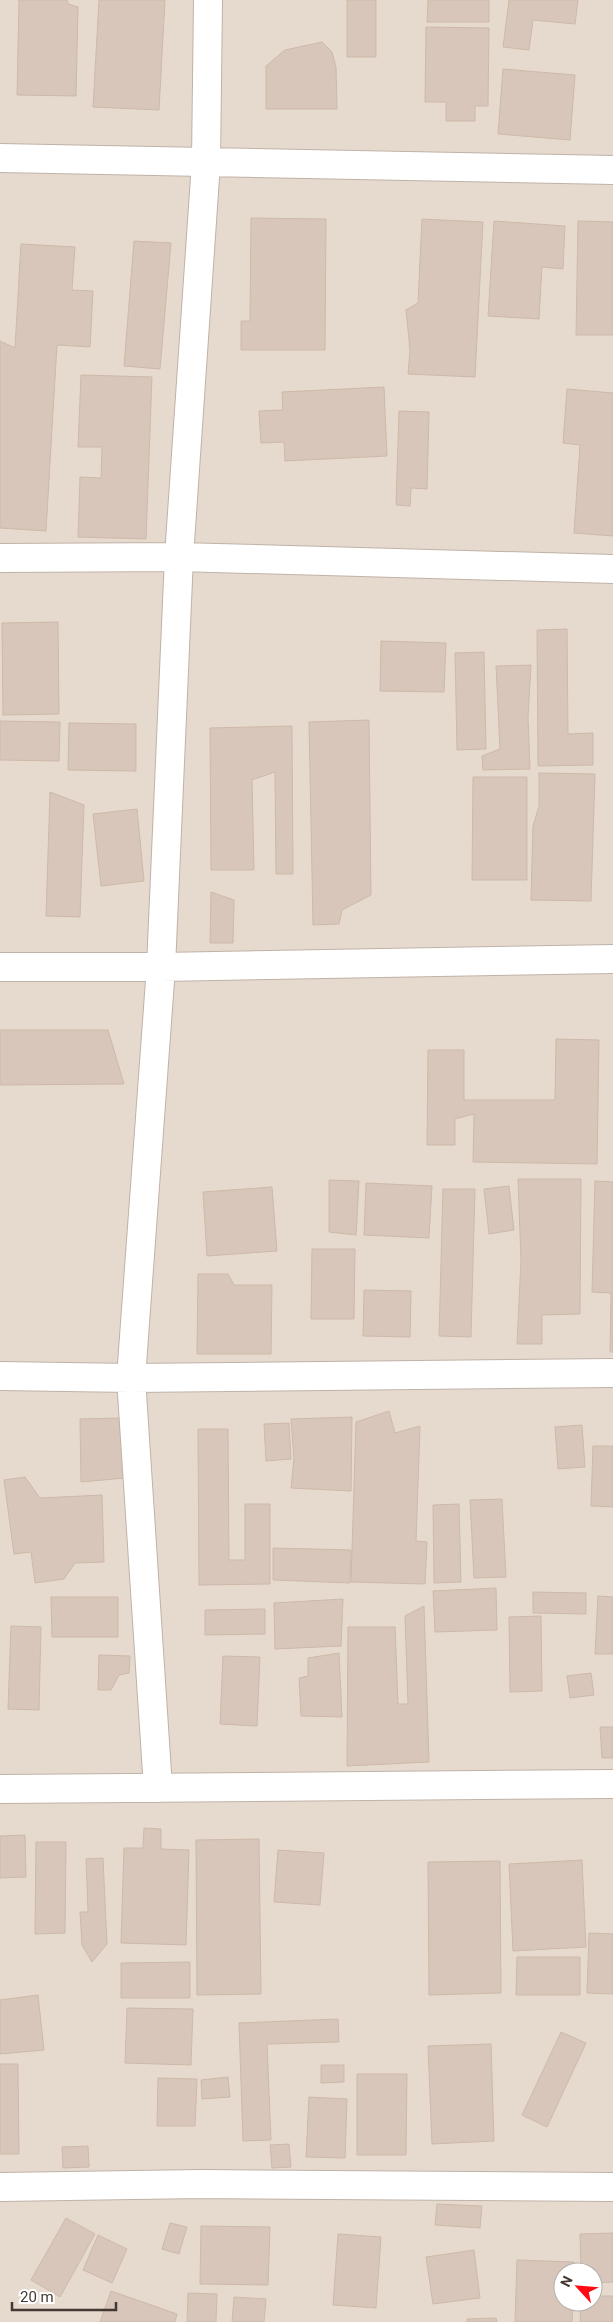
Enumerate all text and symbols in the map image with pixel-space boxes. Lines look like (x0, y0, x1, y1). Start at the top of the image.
north arrow (553, 2262, 603, 2312)
text: N (557, 2273, 576, 2289)
scale bar (12, 2280, 116, 2312)
text: 20 m (20, 2288, 54, 2306)

